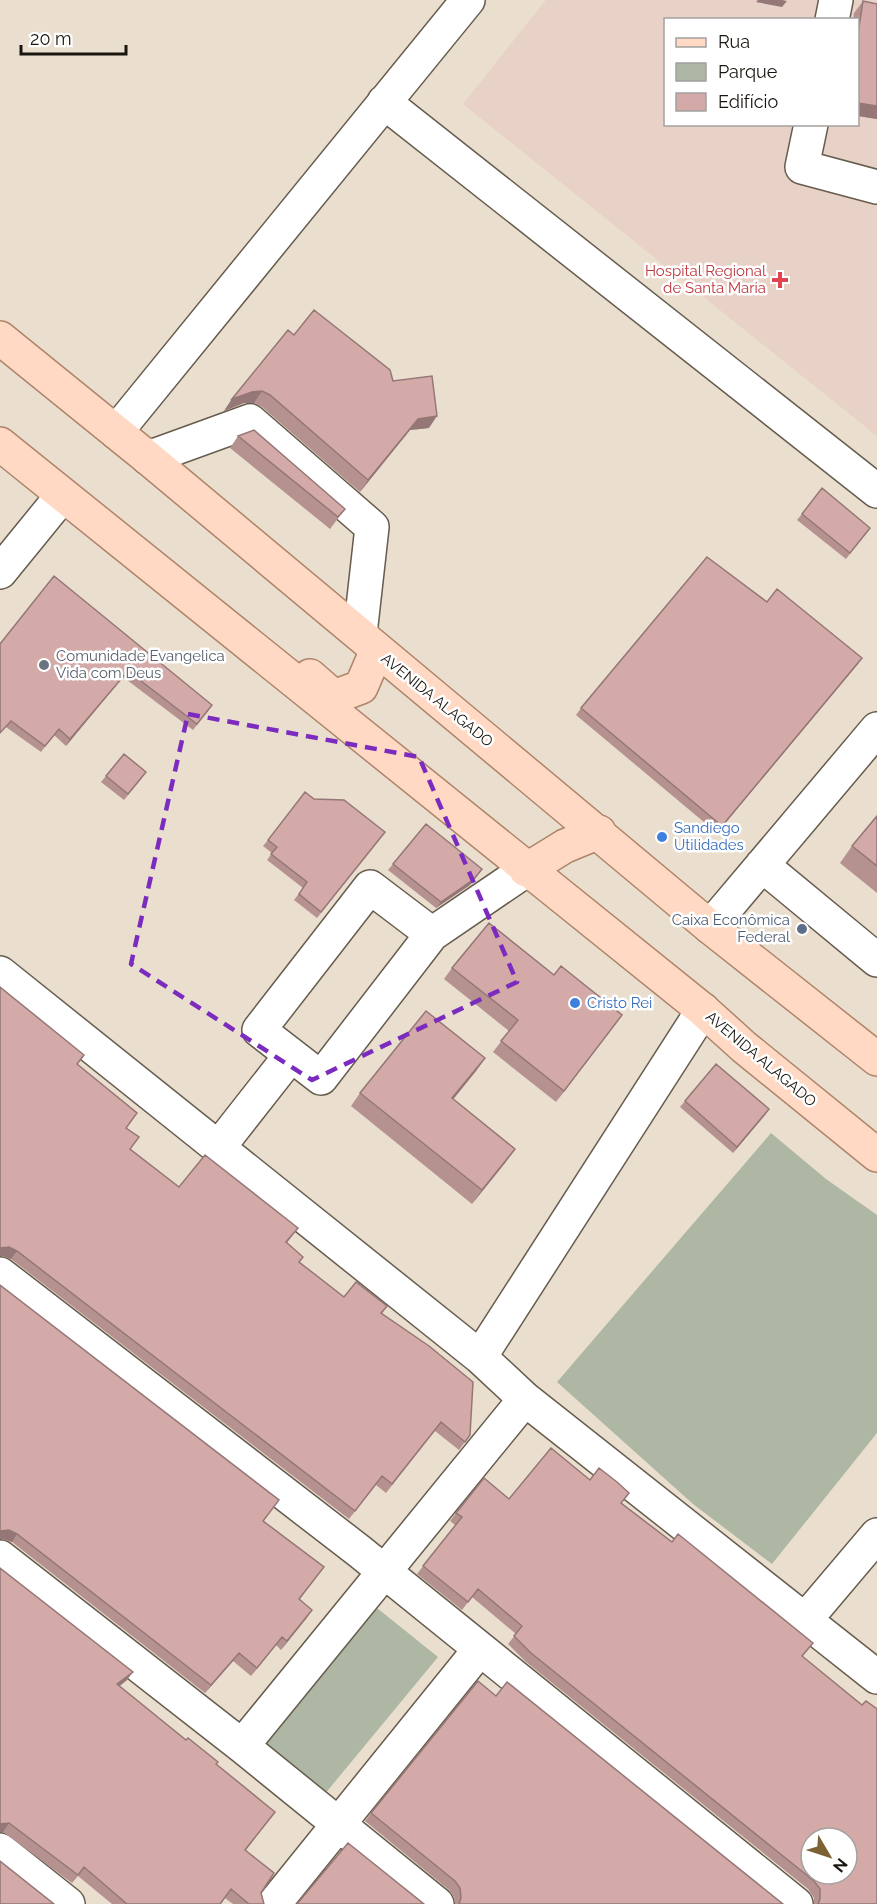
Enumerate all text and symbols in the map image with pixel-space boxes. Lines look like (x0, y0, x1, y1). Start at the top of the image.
scale bar (21, 18, 126, 56)
legend (664, 18, 859, 126)
text: 20 m (30, 28, 72, 49)
text: Rua (718, 31, 750, 52)
text: Parque (718, 61, 778, 82)
text: Edifício (718, 91, 778, 112)
place label: Hospital Regional de Santa Maria (645, 262, 767, 297)
marker: Hospital Regional de Santa Maria (771, 271, 789, 289)
place label: Comunidade Evangelica Vida com Deus (56, 647, 225, 682)
street label: AVENIDA ALAGADO (377, 649, 497, 751)
marker: Comunidade Evangelica Vida com Deus (37, 658, 51, 672)
place label: Sandiego Utilidades (674, 819, 744, 854)
marker: Sandiego Utilidades (655, 830, 669, 844)
place label: Caixa Econômica Federal (672, 911, 791, 946)
marker: Caixa Econômica Federal (795, 922, 809, 936)
place label: Cristo Rei (587, 994, 652, 1012)
marker: Cristo Rei (568, 996, 582, 1010)
street label: AVENIDA ALAGADO (702, 1008, 820, 1110)
north arrow (799, 1826, 859, 1886)
text: N (829, 1854, 851, 1876)

